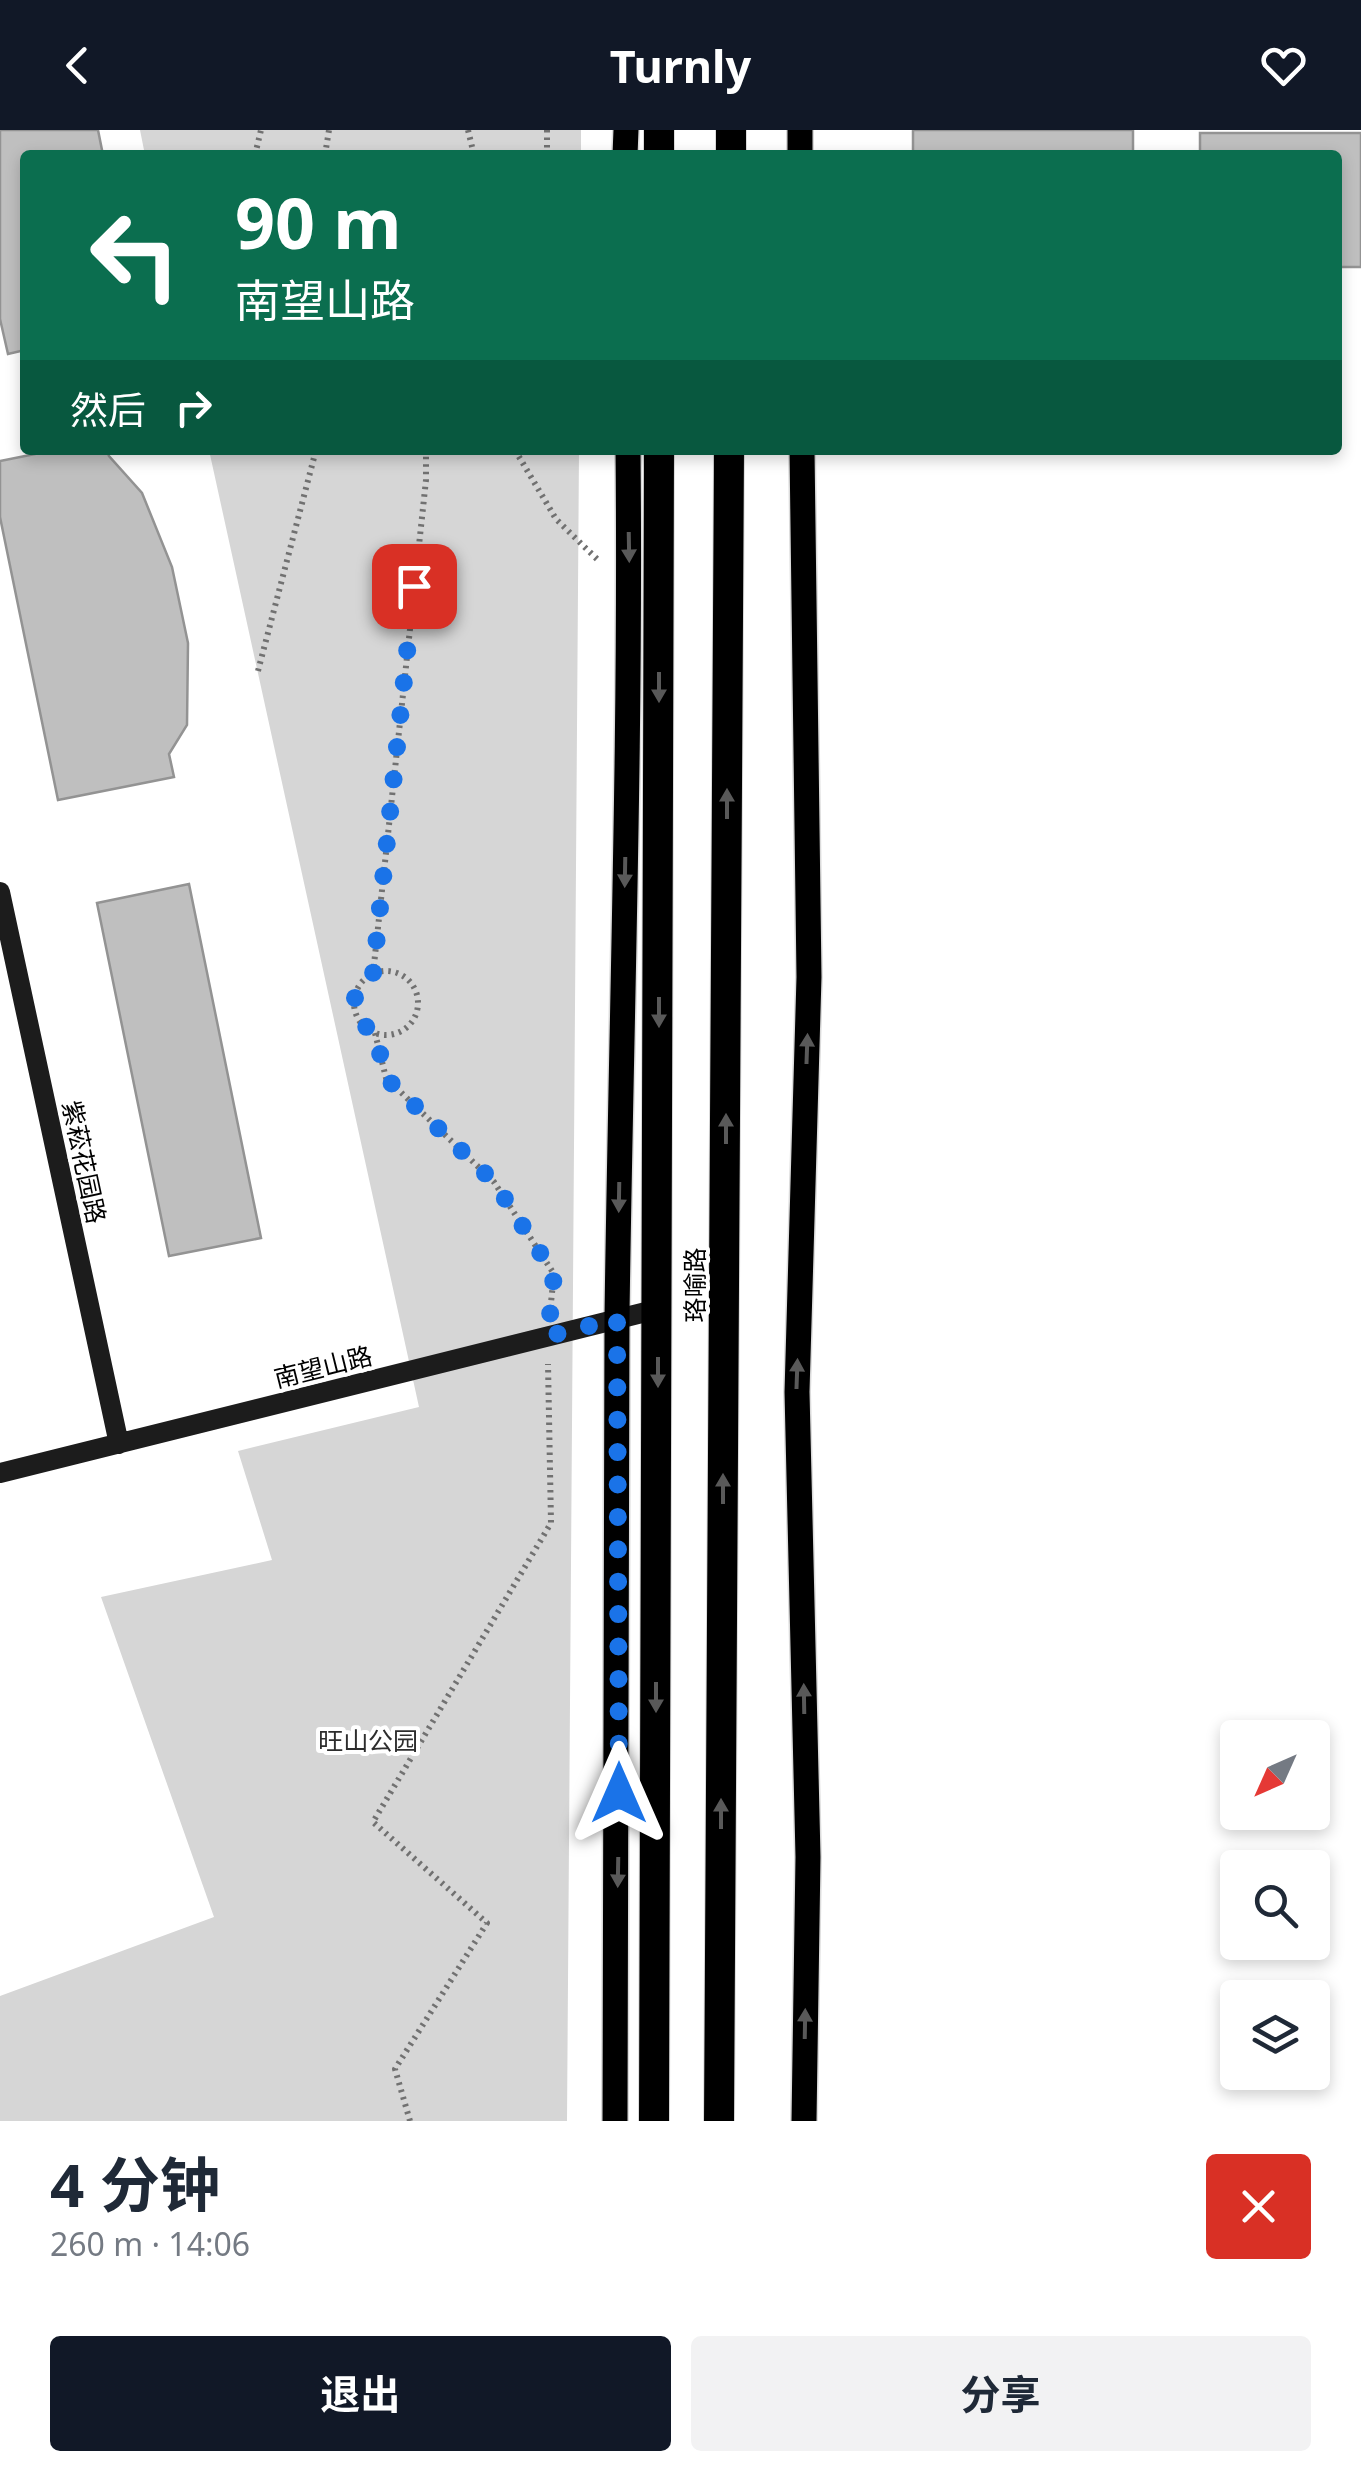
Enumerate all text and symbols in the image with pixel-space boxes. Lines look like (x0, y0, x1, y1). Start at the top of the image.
text: Turnly (610, 35, 751, 96)
icon: back (50, 38, 105, 93)
icon: heart (1256, 38, 1311, 93)
text: 90 m (235, 174, 402, 270)
icon: left (70, 190, 200, 320)
text: 南望山路 (235, 269, 415, 330)
icon: right (166, 380, 221, 435)
text: 然后 (70, 383, 146, 435)
one-way arrow (622, 532, 638, 564)
pin (372, 544, 457, 629)
icon: arrive (387, 559, 442, 614)
one-way arrow (651, 672, 667, 704)
one-way arrow (719, 787, 735, 819)
one-way arrow (617, 857, 633, 889)
one-way arrow (651, 997, 667, 1029)
one-way arrow (799, 1032, 815, 1064)
street label: 紫菘花园路 (55, 1097, 115, 1226)
one-way arrow (718, 1112, 734, 1144)
one-way arrow (611, 1182, 627, 1214)
street label: 珞喻路 (677, 1247, 711, 1323)
street label: 南望山路 (270, 1337, 375, 1395)
one-way arrow (650, 1357, 666, 1389)
one-way arrow (790, 1357, 806, 1389)
one-way arrow (715, 1472, 731, 1504)
one-way arrow (648, 1682, 664, 1714)
one-way arrow (796, 1682, 812, 1714)
north arrow (1220, 1720, 1330, 1830)
map controls (1220, 1720, 1330, 2090)
park label: 旺山公园 (318, 1723, 418, 1757)
position arrow (567, 1741, 671, 1845)
one-way arrow (713, 1797, 729, 1829)
button: search (1220, 1850, 1330, 1960)
one-way arrow (610, 1857, 626, 1889)
button: layers (1220, 1980, 1330, 2090)
one-way arrow (798, 2007, 814, 2039)
text: 4 分钟 (50, 2143, 220, 2225)
button: close (1206, 2154, 1311, 2259)
text: 260 m · 14:06 (50, 2222, 250, 2265)
button: 退出 (50, 2336, 671, 2451)
button: 分享 (691, 2336, 1311, 2451)

